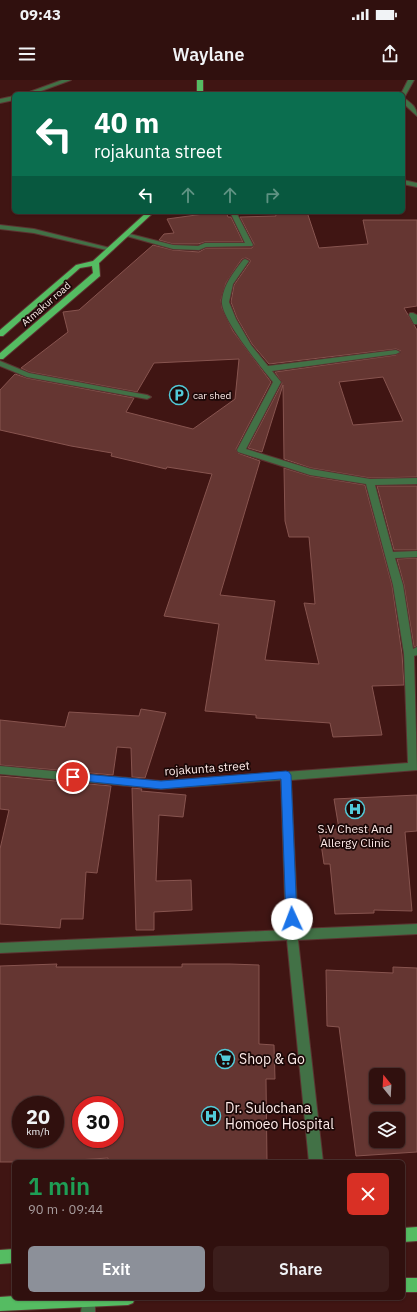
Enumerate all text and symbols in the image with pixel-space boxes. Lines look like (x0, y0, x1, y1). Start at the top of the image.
text: 09:43 (20, 5, 61, 24)
icon: menu (16, 43, 38, 65)
text: Waylane (173, 43, 244, 66)
icon: share (379, 43, 401, 65)
text: 40 m (94, 104, 159, 141)
icon: left (28, 108, 80, 160)
text: rojakunta street (94, 140, 222, 163)
icon: left (135, 184, 157, 206)
icon: ahead (177, 184, 199, 206)
icon: ahead (219, 184, 241, 206)
icon: right (261, 184, 283, 206)
street label: Atmakur road (19, 279, 73, 329)
parking icon: car shed (168, 384, 190, 406)
place label: car shed (193, 389, 231, 402)
street label: rojakunta street (164, 758, 250, 778)
pin (56, 760, 90, 794)
icon: arrive (62, 766, 84, 788)
hospital icon: S.V Chest And Allergy Clinic (344, 798, 366, 820)
place label: S.V Chest And Allergy Clinic (318, 821, 392, 850)
position arrow (271, 898, 313, 940)
supermarket icon: Shop & Go (214, 1048, 236, 1070)
place label: Shop & Go (239, 1050, 305, 1068)
north arrow (369, 1068, 405, 1104)
map controls (369, 1068, 405, 1148)
speed limit sign: 30 (72, 1096, 124, 1148)
place label: Dr. Sulochana Homoeo Hospital (225, 1099, 334, 1133)
text: 20 (26, 1103, 50, 1130)
hospital icon: Dr. Sulochana Homoeo Hospital (200, 1105, 222, 1127)
button: layers (369, 1112, 405, 1148)
text: km/h (26, 1125, 50, 1138)
text: 1 min (28, 1170, 90, 1202)
button: close (347, 1173, 389, 1215)
text: 90 m · 09:44 (28, 1201, 103, 1218)
button: Exit (28, 1246, 205, 1292)
button: Share (213, 1246, 389, 1292)

